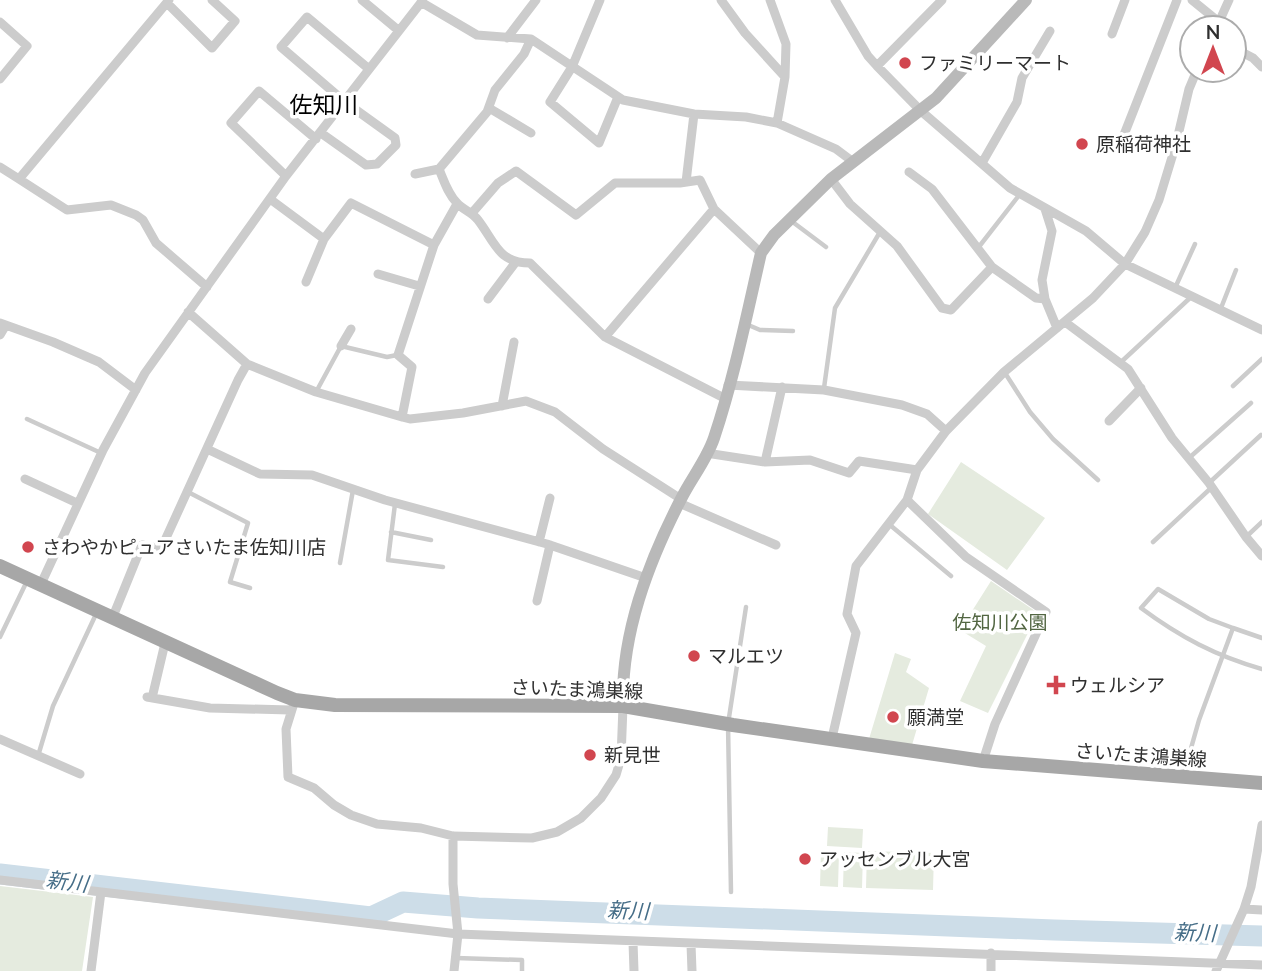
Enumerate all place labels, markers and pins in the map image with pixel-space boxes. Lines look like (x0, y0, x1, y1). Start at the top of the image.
place label: ファミリーマート (919, 51, 1071, 74)
marker: ファミリーマート (897, 55, 913, 71)
place label: 原稲荷神社 (1096, 132, 1191, 155)
marker: 原稲荷神社 (1074, 136, 1090, 152)
place label: さわやかピュアさいたま佐知川店 (42, 535, 326, 558)
marker: さわやかピュアさいたま佐知川店 (20, 539, 36, 555)
place label: マルエツ (708, 644, 784, 667)
marker: マルエツ (686, 648, 702, 664)
place label: ウェルシア (1070, 673, 1165, 696)
marker: ウェルシア (1048, 677, 1064, 693)
place label: 願満堂 (907, 705, 964, 728)
marker: 願満堂 (885, 709, 901, 725)
place label: 新見世 (604, 743, 661, 766)
marker: 新見世 (582, 747, 598, 763)
place label: アッセンブル大宮 (819, 847, 970, 870)
marker: アッセンブル大宮 (797, 851, 813, 867)

